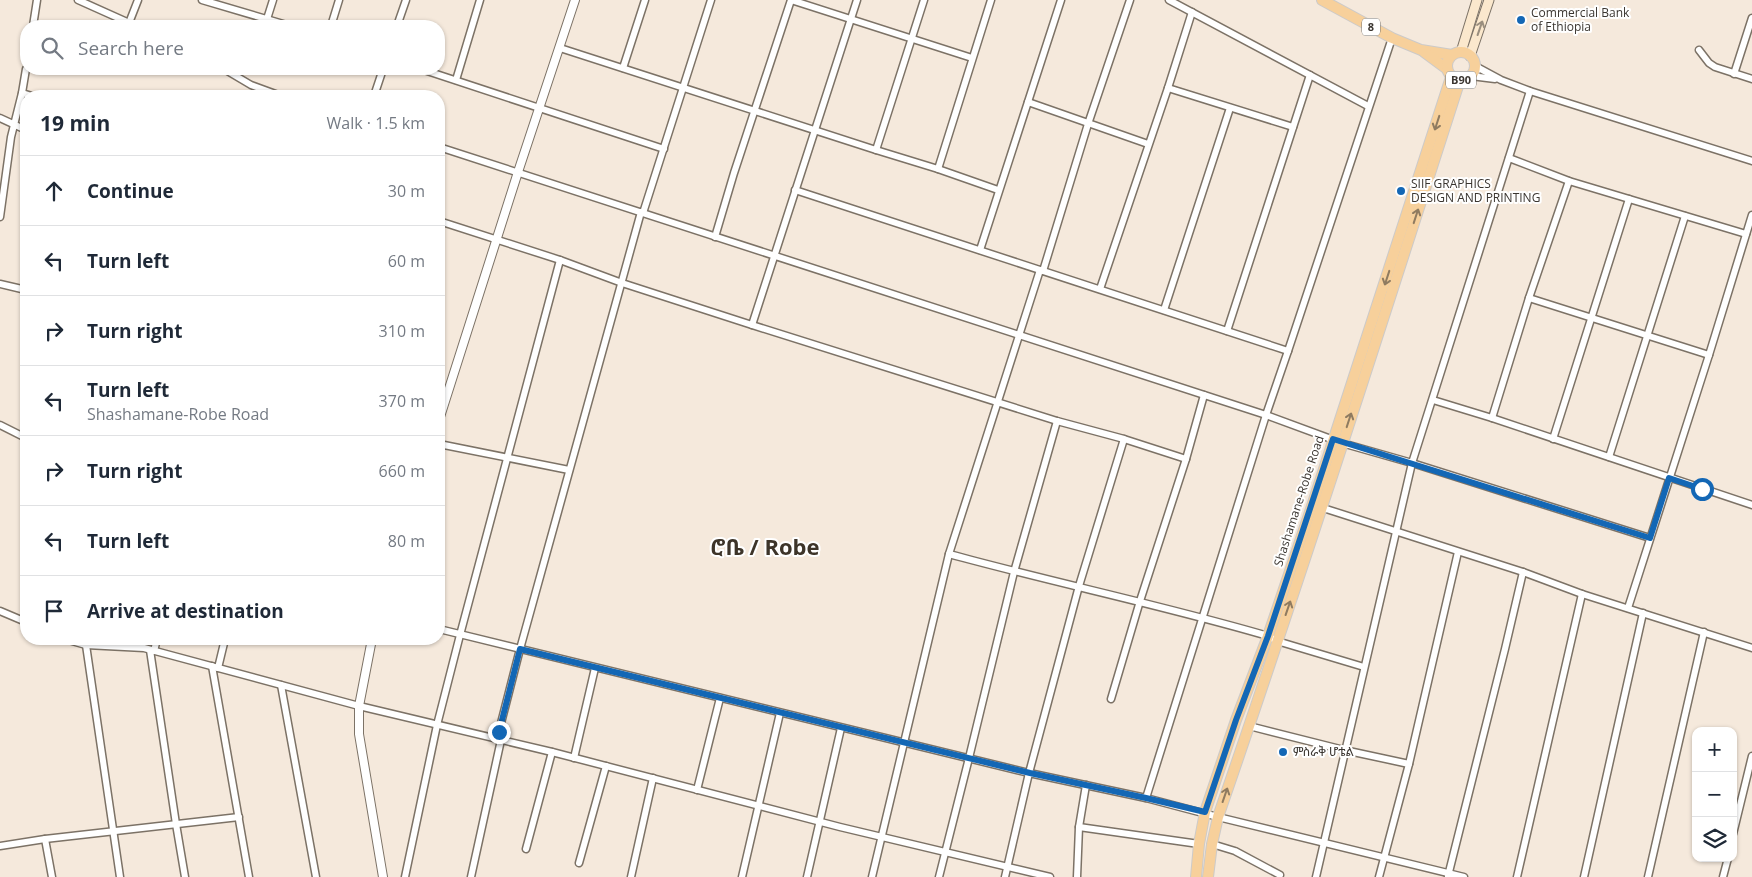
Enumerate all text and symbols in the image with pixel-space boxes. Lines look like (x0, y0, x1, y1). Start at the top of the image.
place label: Commercial Bank of Ethiopia (1531, 4, 1630, 35)
marker: Commercial Bank of Ethiopia (1515, 14, 1527, 26)
road number: 8 (1362, 18, 1380, 36)
search box (20, 20, 445, 75)
one-way arrow (1476, 21, 1485, 36)
icon: search (38, 34, 66, 62)
text: Search here (78, 35, 184, 61)
road number: B90 (1446, 72, 1476, 88)
text: 19 min (40, 109, 110, 137)
text: Walk · 1.5 km (327, 112, 425, 134)
one-way arrow (1431, 115, 1441, 131)
place label: SIIF GRAPHICS DESIGN AND PRINTING (1411, 175, 1540, 206)
icon: ahead (40, 177, 68, 205)
text: Continue (87, 178, 174, 204)
text: 30 m (388, 180, 425, 202)
marker: SIIF GRAPHICS DESIGN AND PRINTING (1395, 185, 1407, 197)
one-way arrow (1412, 209, 1422, 225)
icon: left (40, 247, 68, 275)
text: Turn left (87, 248, 169, 274)
text: 60 m (388, 250, 425, 272)
one-way arrow (1381, 269, 1391, 285)
icon: right (40, 317, 68, 345)
text: Turn right (87, 318, 182, 344)
text: 310 m (379, 320, 425, 342)
text: Turn left (87, 377, 169, 403)
icon: left (40, 387, 68, 415)
text: 370 m (379, 390, 425, 412)
text: Shashamane-Robe Road (87, 403, 269, 425)
one-way arrow (1345, 413, 1354, 429)
street label: Shashamane-Robe Road (1269, 433, 1328, 568)
icon: right (40, 457, 68, 485)
text: Turn right (87, 458, 182, 484)
text: 660 m (379, 460, 425, 482)
route start (1691, 478, 1714, 501)
icon: left (40, 527, 68, 555)
text: Turn left (87, 528, 169, 554)
text: 80 m (388, 530, 425, 552)
district label: ሮቤ / Robe (711, 531, 819, 561)
icon: arrive (40, 597, 68, 625)
text: Arrive at destination (87, 598, 284, 624)
one-way arrow (1284, 601, 1293, 617)
route end (488, 721, 511, 744)
map controls (1692, 727, 1737, 862)
button: + (1692, 727, 1737, 772)
place label: ምስራቅ ሆቴል (1293, 743, 1354, 760)
marker: ምስራቅ ሆቴል (1277, 746, 1289, 758)
button: − (1692, 772, 1737, 817)
one-way arrow (1221, 788, 1231, 804)
button: layers (1692, 817, 1737, 862)

